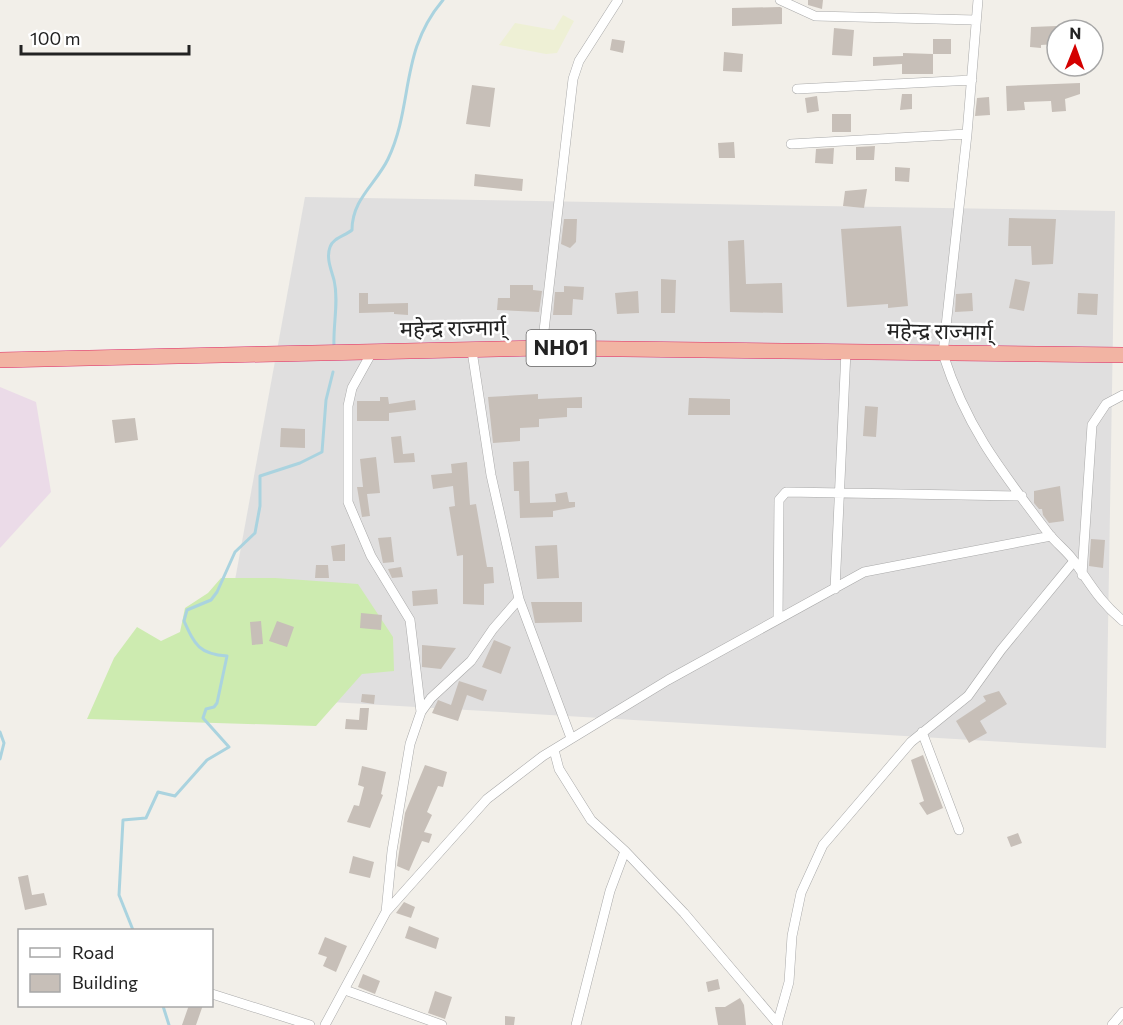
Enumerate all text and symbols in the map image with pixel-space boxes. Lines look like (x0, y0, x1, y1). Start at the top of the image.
scale bar (21, 18, 189, 56)
north arrow (1045, 18, 1105, 78)
text: N (1069, 23, 1081, 42)
text: 100 m (30, 27, 80, 49)
street label: महेन्द्र राज्मार्ग् (400, 313, 509, 343)
street label: महेन्द्र राज्मार्ग् (887, 316, 996, 346)
road number: NH01 (526, 330, 596, 366)
legend (18, 929, 213, 1007)
text: Road (72, 941, 114, 963)
text: Building (72, 971, 138, 993)

